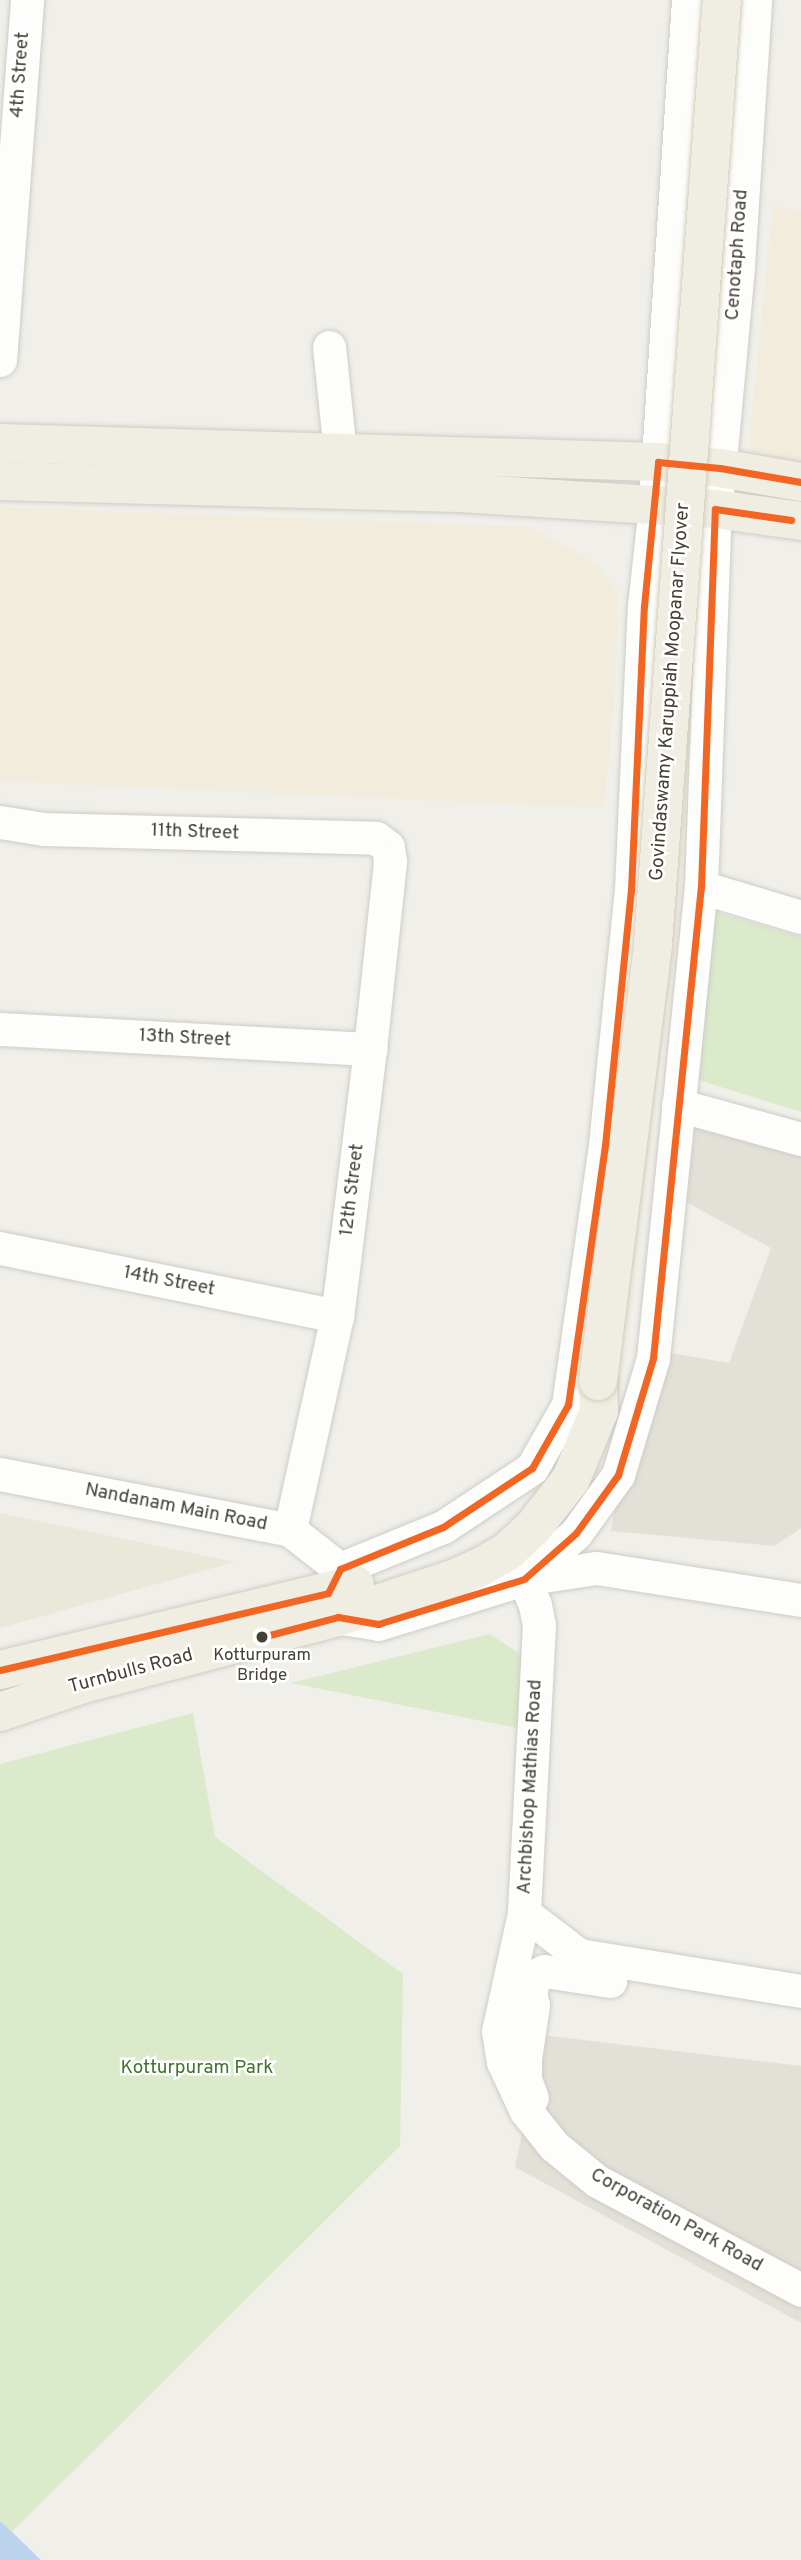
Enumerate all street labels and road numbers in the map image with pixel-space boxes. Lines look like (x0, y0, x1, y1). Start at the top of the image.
street label: 4th Street (7, 31, 35, 119)
street label: Cenotaph Road (722, 189, 754, 321)
street label: Govindaswamy Karuppiah Moopanar Flyover (646, 502, 696, 882)
street label: 11th Street (150, 820, 240, 846)
street label: 13th Street (138, 1025, 232, 1053)
street label: 12th Street (336, 1142, 370, 1238)
street label: 14th Street (121, 1262, 217, 1302)
street label: Nandanam Main Road (83, 1479, 269, 1537)
street label: Turnbulls Road (66, 1644, 196, 1700)
street label: Archbishop Mathias Road (514, 1679, 548, 1895)
street label: Corporation Park Road (586, 2164, 766, 2278)

